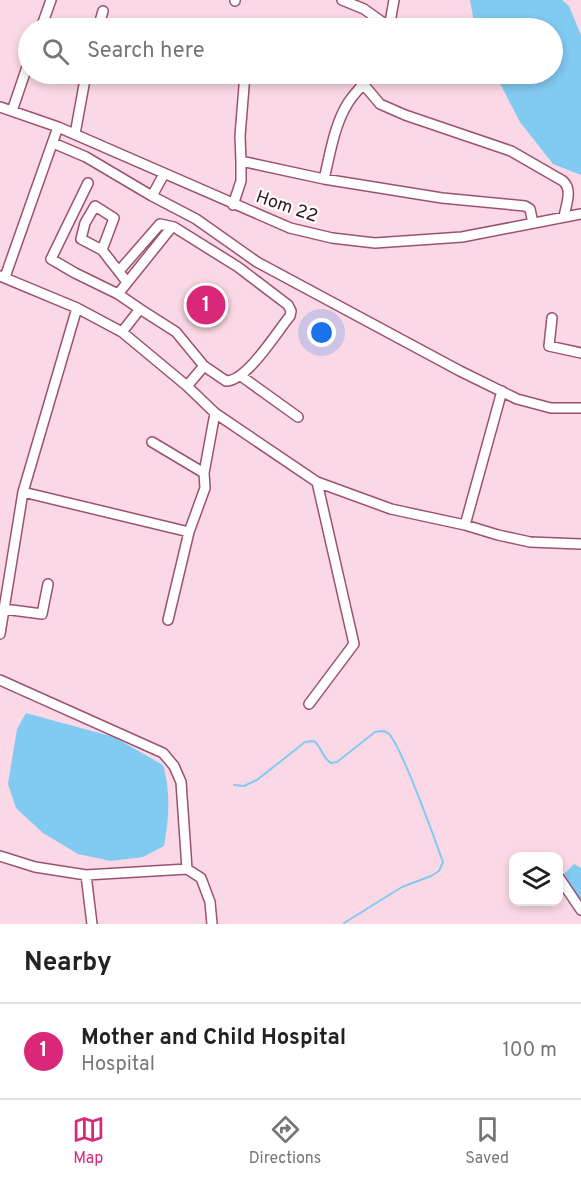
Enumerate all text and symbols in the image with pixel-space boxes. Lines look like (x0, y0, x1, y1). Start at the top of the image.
search box (18, 18, 563, 84)
icon: search (39, 35, 72, 68)
text: Search here (87, 38, 205, 65)
street label: Hom 22 (252, 186, 321, 229)
pin: 1 (186, 282, 226, 328)
your location (307, 318, 336, 347)
map controls (509, 852, 563, 906)
button: layers (509, 852, 563, 906)
text: Nearby (24, 947, 112, 980)
text: Mother and Child Hospital (81, 1025, 346, 1052)
text: 1 (40, 1038, 48, 1064)
text: 100 m (502, 1038, 557, 1064)
text: Hospital (81, 1052, 155, 1078)
tab: Map (72, 1113, 105, 1169)
tab: Directions (249, 1113, 321, 1169)
tab: Saved (465, 1113, 509, 1169)

